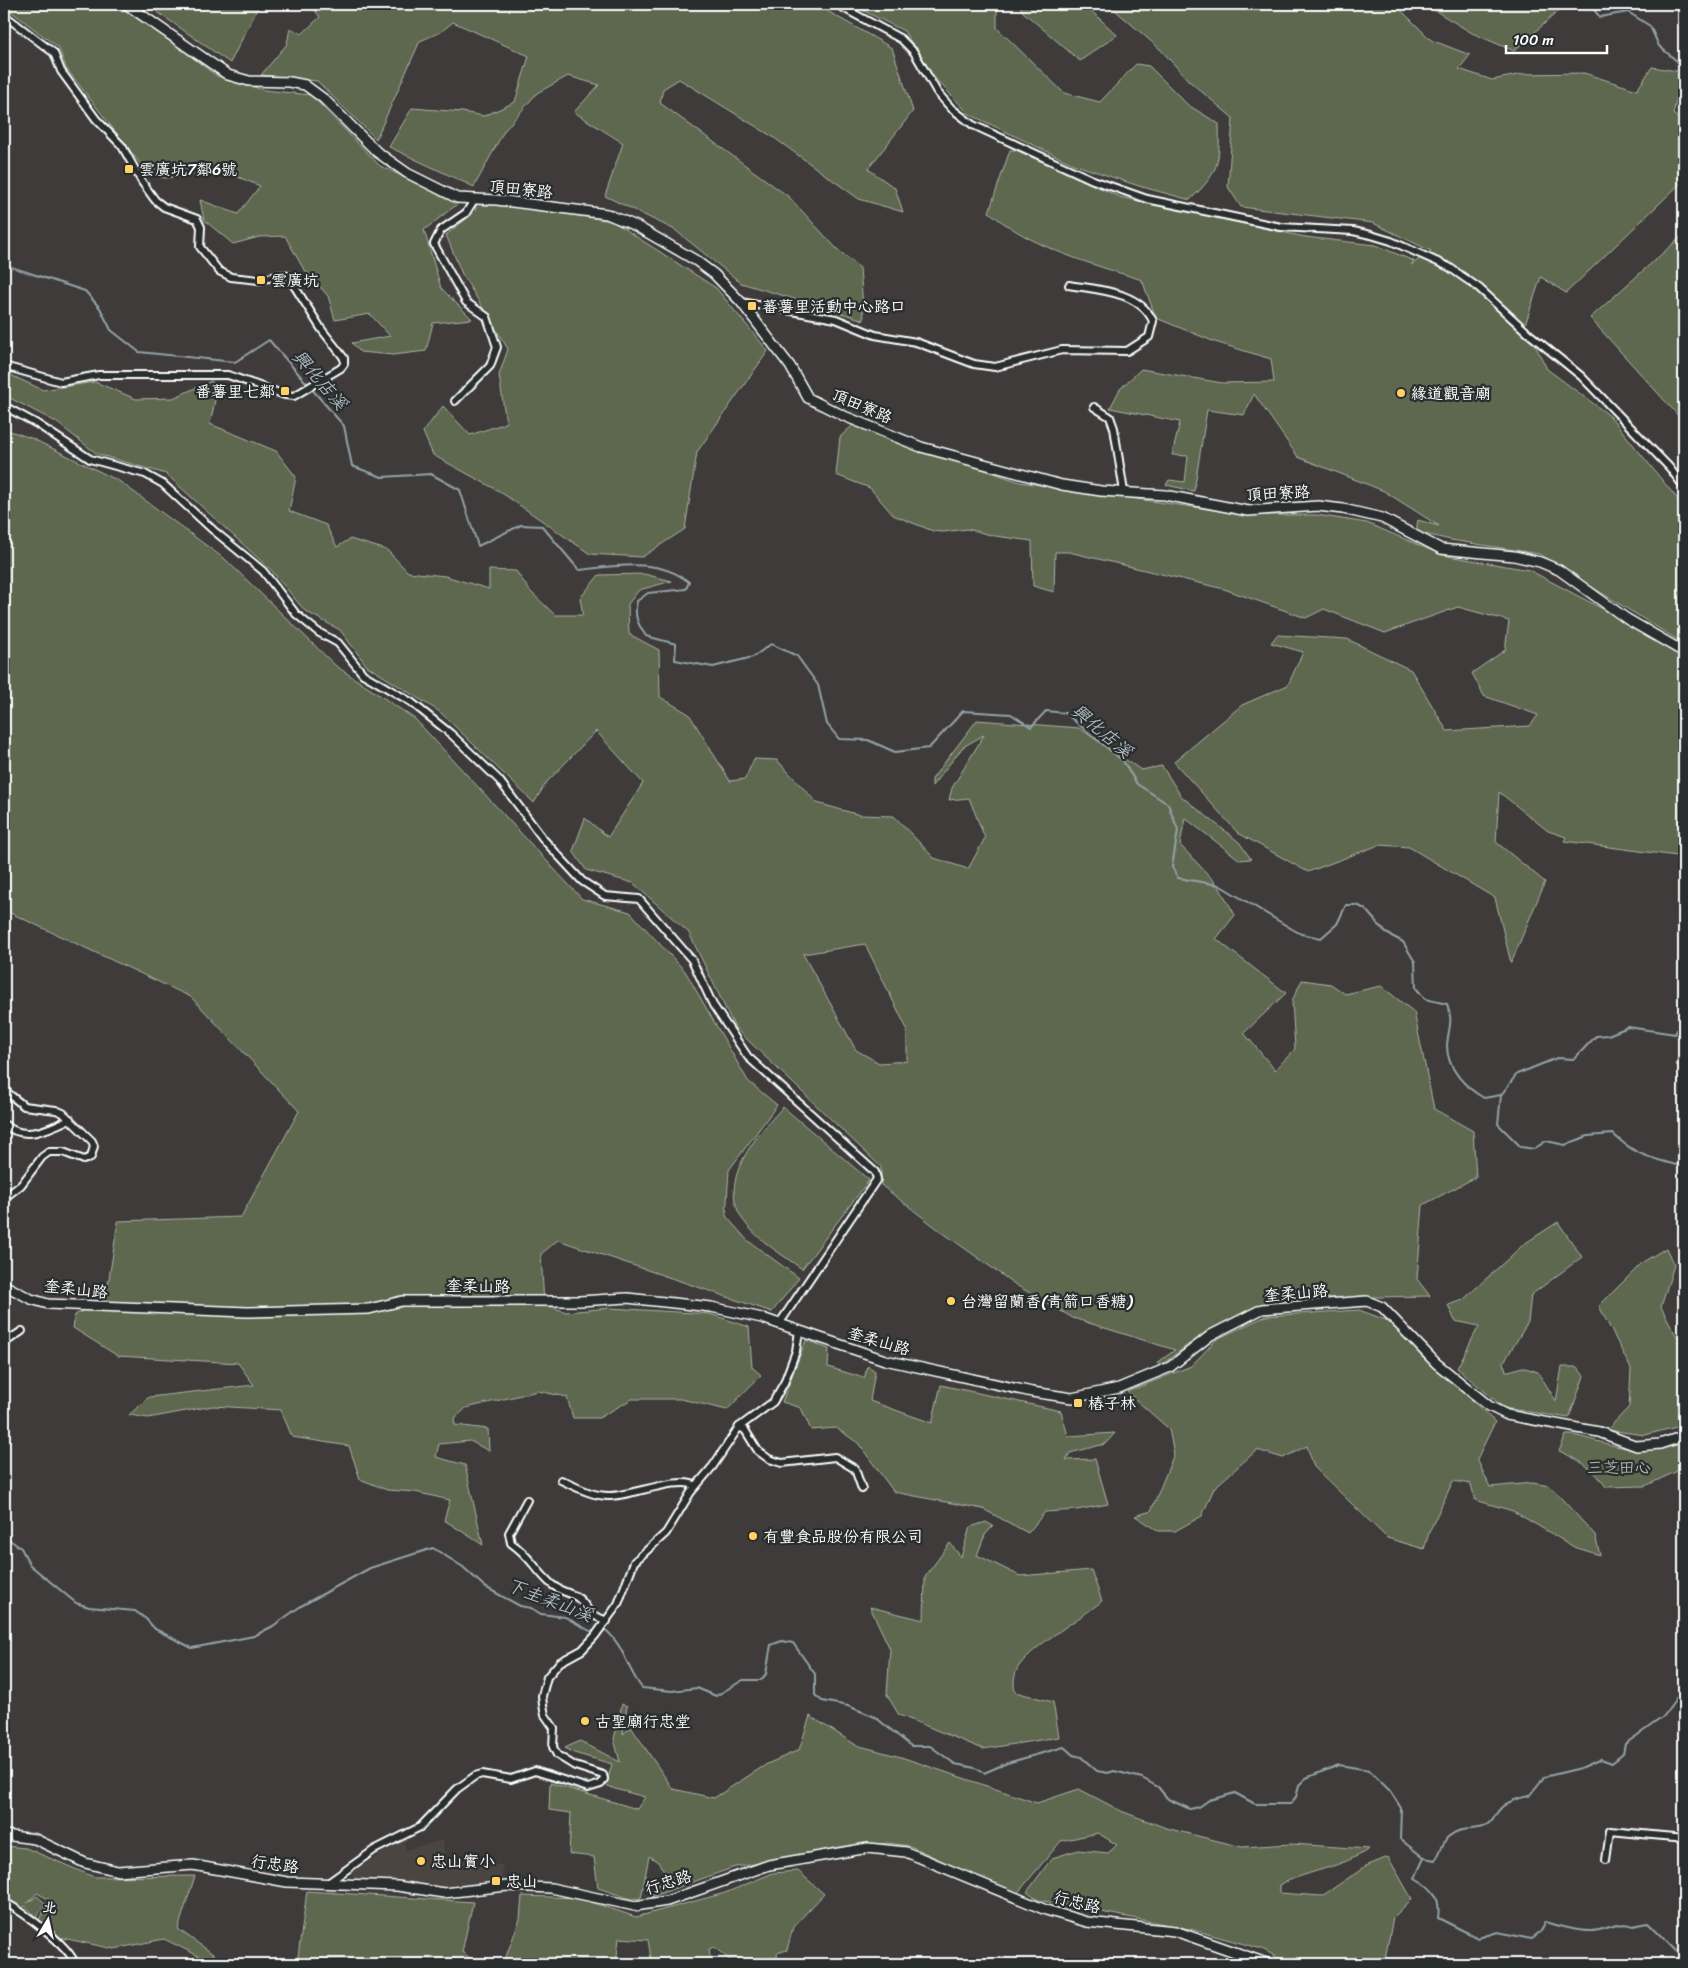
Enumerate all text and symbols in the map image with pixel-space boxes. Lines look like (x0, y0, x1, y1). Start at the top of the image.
scale bar (1506, 22, 1607, 54)
text: 100 m (1513, 27, 1554, 53)
place label: 雲廣坑7鄰6號 (139, 155, 237, 184)
marker: 雲廣坑7鄰6號 (123, 163, 135, 175)
street label: 頂田寮路 (488, 171, 554, 207)
place label: 雲廣坑 (271, 266, 319, 295)
marker: 雲廣坑 (255, 274, 267, 286)
place label: 蕃薯里活動中心路口 (762, 292, 906, 321)
marker: 蕃薯里活動中心路口 (746, 300, 758, 312)
water label: 興化店溪 (284, 342, 356, 418)
place label: 番薯里七鄰 (195, 377, 275, 406)
place label: 緣道觀音廟 (1411, 379, 1491, 408)
street label: 頂田寮路 (827, 380, 897, 432)
marker: 番薯里七鄰 (279, 385, 291, 397)
marker: 緣道觀音廟 (1395, 387, 1407, 399)
street label: 頂田寮路 (1245, 477, 1311, 509)
water label: 興化店溪 (1064, 696, 1141, 767)
street label: 奎柔山路 (43, 1271, 109, 1307)
street label: 奎柔山路 (446, 1271, 510, 1301)
street label: 奎柔山路 (1263, 1276, 1329, 1310)
place label: 台灣留蘭香(青箭口香糖) (961, 1287, 1134, 1316)
marker: 台灣留蘭香(青箭口香糖) (945, 1295, 957, 1307)
street label: 奎柔山路 (844, 1318, 914, 1364)
place label: 樁子林 (1088, 1389, 1136, 1418)
marker: 樁子林 (1072, 1397, 1084, 1409)
park label: 三芝田心 (1587, 1453, 1651, 1482)
place label: 有豐食品股份有限公司 (763, 1522, 923, 1551)
marker: 有豐食品股份有限公司 (747, 1530, 759, 1542)
water label: 下圭柔山溪 (502, 1569, 599, 1631)
place label: 古聖廟行忠堂 (595, 1707, 691, 1736)
marker: 古聖廟行忠堂 (579, 1715, 591, 1727)
street label: 行忠路 (249, 1846, 301, 1882)
place label: 忠山實小 (431, 1847, 495, 1876)
marker: 忠山實小 (415, 1855, 427, 1867)
street label: 行忠路 (641, 1861, 695, 1903)
place label: 忠山 (506, 1867, 538, 1896)
marker: 忠山 (490, 1875, 502, 1887)
street label: 行忠路 (1050, 1882, 1104, 1922)
text: 北 (41, 1894, 59, 1921)
north arrow (22, 1896, 72, 1946)

